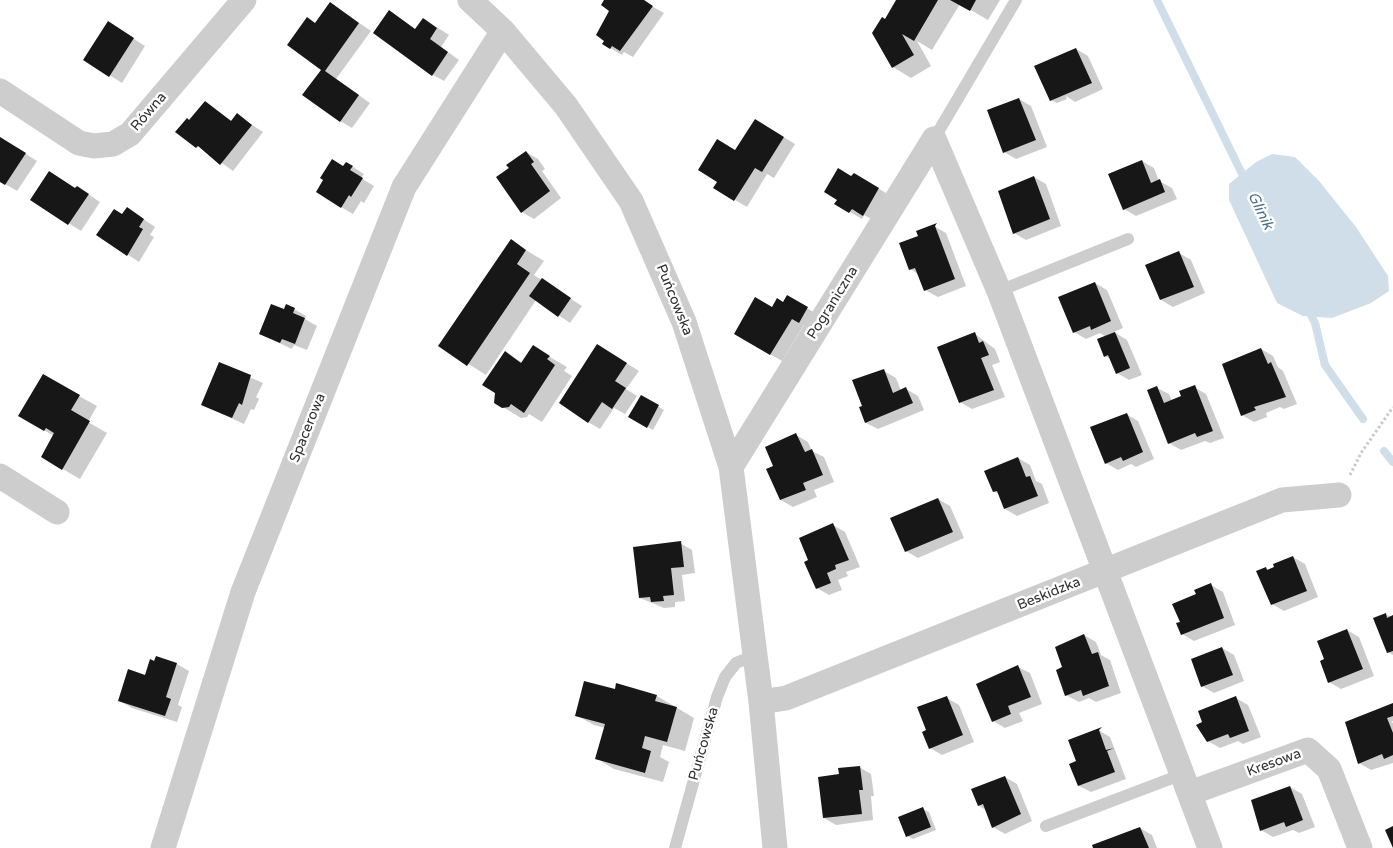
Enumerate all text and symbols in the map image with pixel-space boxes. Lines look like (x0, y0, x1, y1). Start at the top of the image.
street label: Równa (128, 89, 170, 135)
water label: Glinik (1243, 189, 1277, 233)
street label: Puńcowska (652, 262, 696, 338)
street label: Pograniczna (804, 264, 862, 342)
street label: Spacerowa (287, 391, 329, 465)
street label: Beskidzka (1015, 574, 1083, 614)
street label: Puńcowska (686, 705, 722, 783)
street label: Kresowa (1245, 745, 1303, 781)

